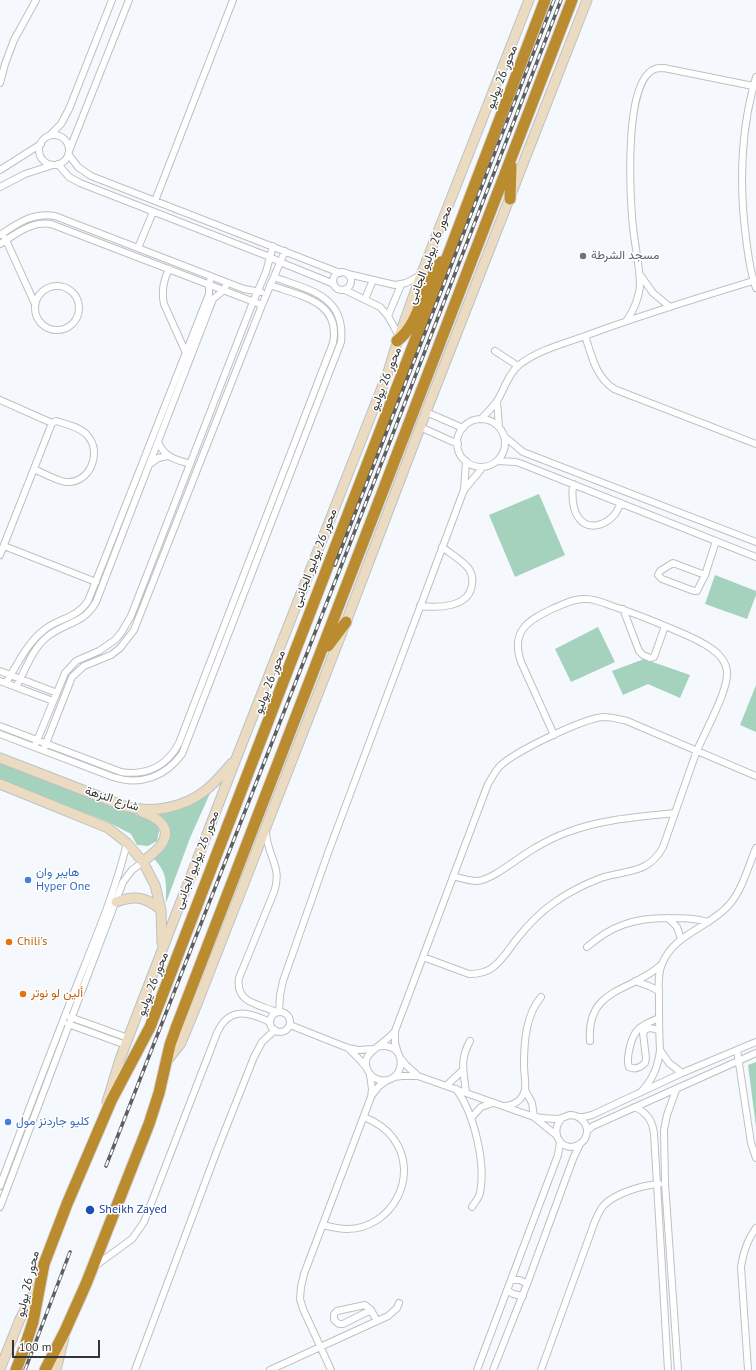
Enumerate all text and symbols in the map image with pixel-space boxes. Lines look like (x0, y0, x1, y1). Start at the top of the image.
street label: محور 26 يوليو (483, 43, 521, 111)
street label: محور 26 يوليو الجانبى (405, 204, 455, 306)
place label: مسجد الشرطة (591, 249, 659, 263)
marker: مسجد الشرطة (578, 251, 588, 261)
street label: محور 26 يوليو (367, 345, 405, 413)
street label: محور 26 يوليو الجانبى (290, 507, 340, 609)
street label: محور 26 يوليو (251, 648, 289, 716)
street label: شارع النزهة (83, 784, 141, 814)
street label: محور 26 يوليو الجانبى (172, 809, 222, 911)
place label: هايبر وان Hyper One (36, 866, 90, 894)
marker: هايبر وان Hyper One (23, 875, 33, 885)
place label: Chili's (17, 935, 47, 949)
marker: Chili's (4, 937, 14, 947)
street label: محور 26 يوليو (134, 950, 172, 1018)
place label: ألين لو نوتر (31, 987, 83, 1001)
marker: ألين لو نوتر (18, 989, 28, 999)
place label: كليو جاردنز مول (16, 1115, 89, 1129)
marker: كليو جاردنز مول (3, 1117, 13, 1127)
place label: Sheikh Zayed (99, 1203, 167, 1217)
marker: Sheikh Zayed (84, 1204, 96, 1216)
street label: محور 26 يوليو (13, 1250, 43, 1318)
scale bar (14, 1332, 102, 1358)
text: 100 m (19, 1339, 52, 1354)

